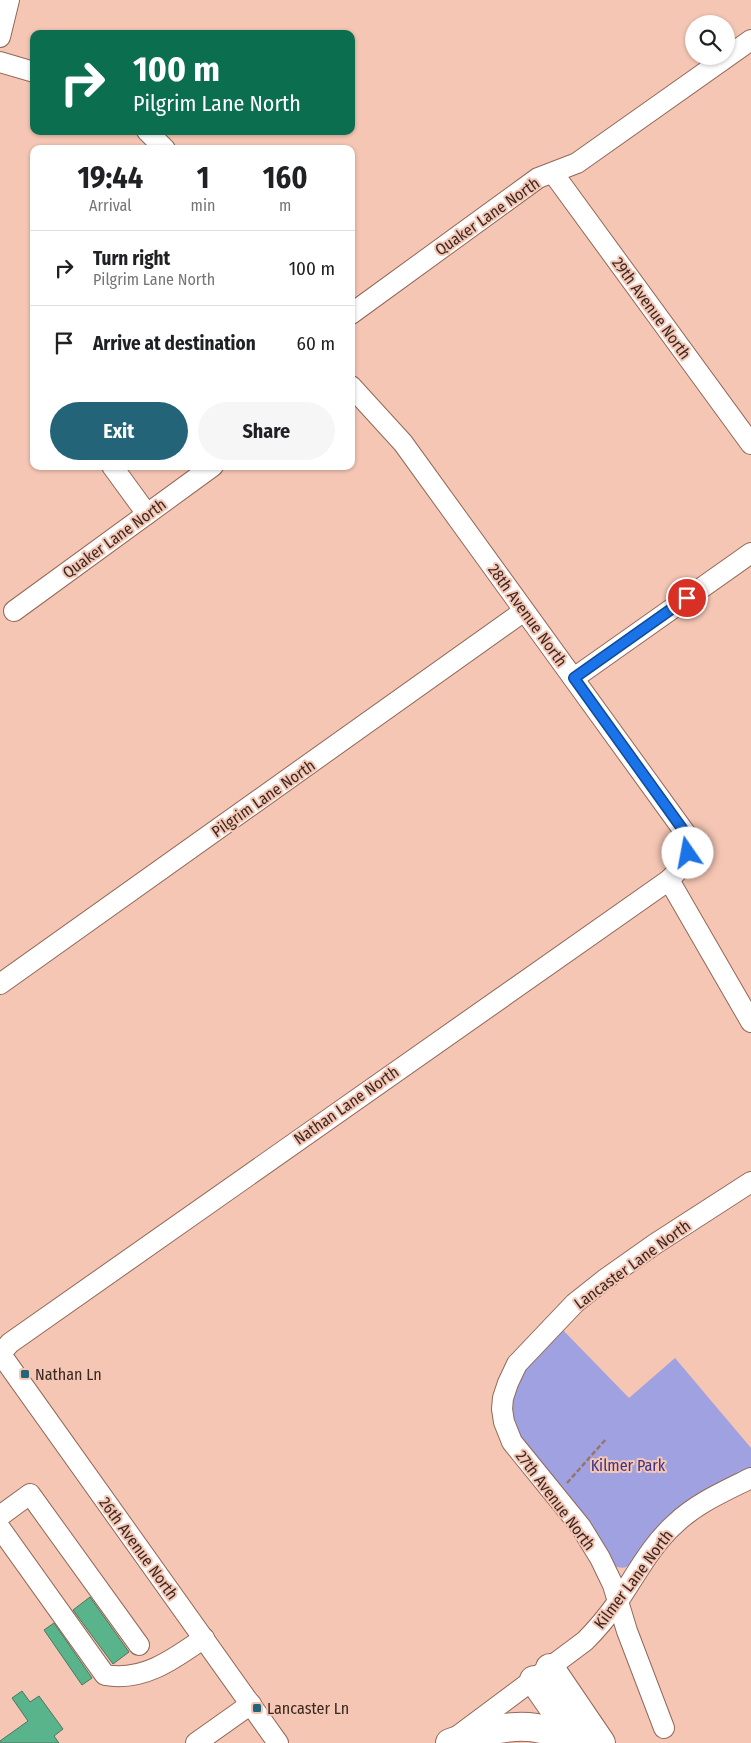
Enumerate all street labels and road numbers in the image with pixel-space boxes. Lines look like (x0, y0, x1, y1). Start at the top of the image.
street label: Quaker Lane North (431, 173, 543, 259)
street label: 29th Avenue North (608, 254, 695, 363)
street label: Quaker Lane North (59, 495, 170, 582)
street label: 28th Avenue North (484, 560, 571, 670)
street label: Pilgrim Lane North (208, 756, 319, 841)
street label: Nathan Lane North (290, 1062, 402, 1149)
street label: Lancaster Lane North (570, 1216, 694, 1313)
street label: 27th Avenue North (512, 1447, 599, 1554)
street label: 26th Avenue North (95, 1494, 182, 1603)
street label: Kilmer Lane North (590, 1526, 677, 1632)

